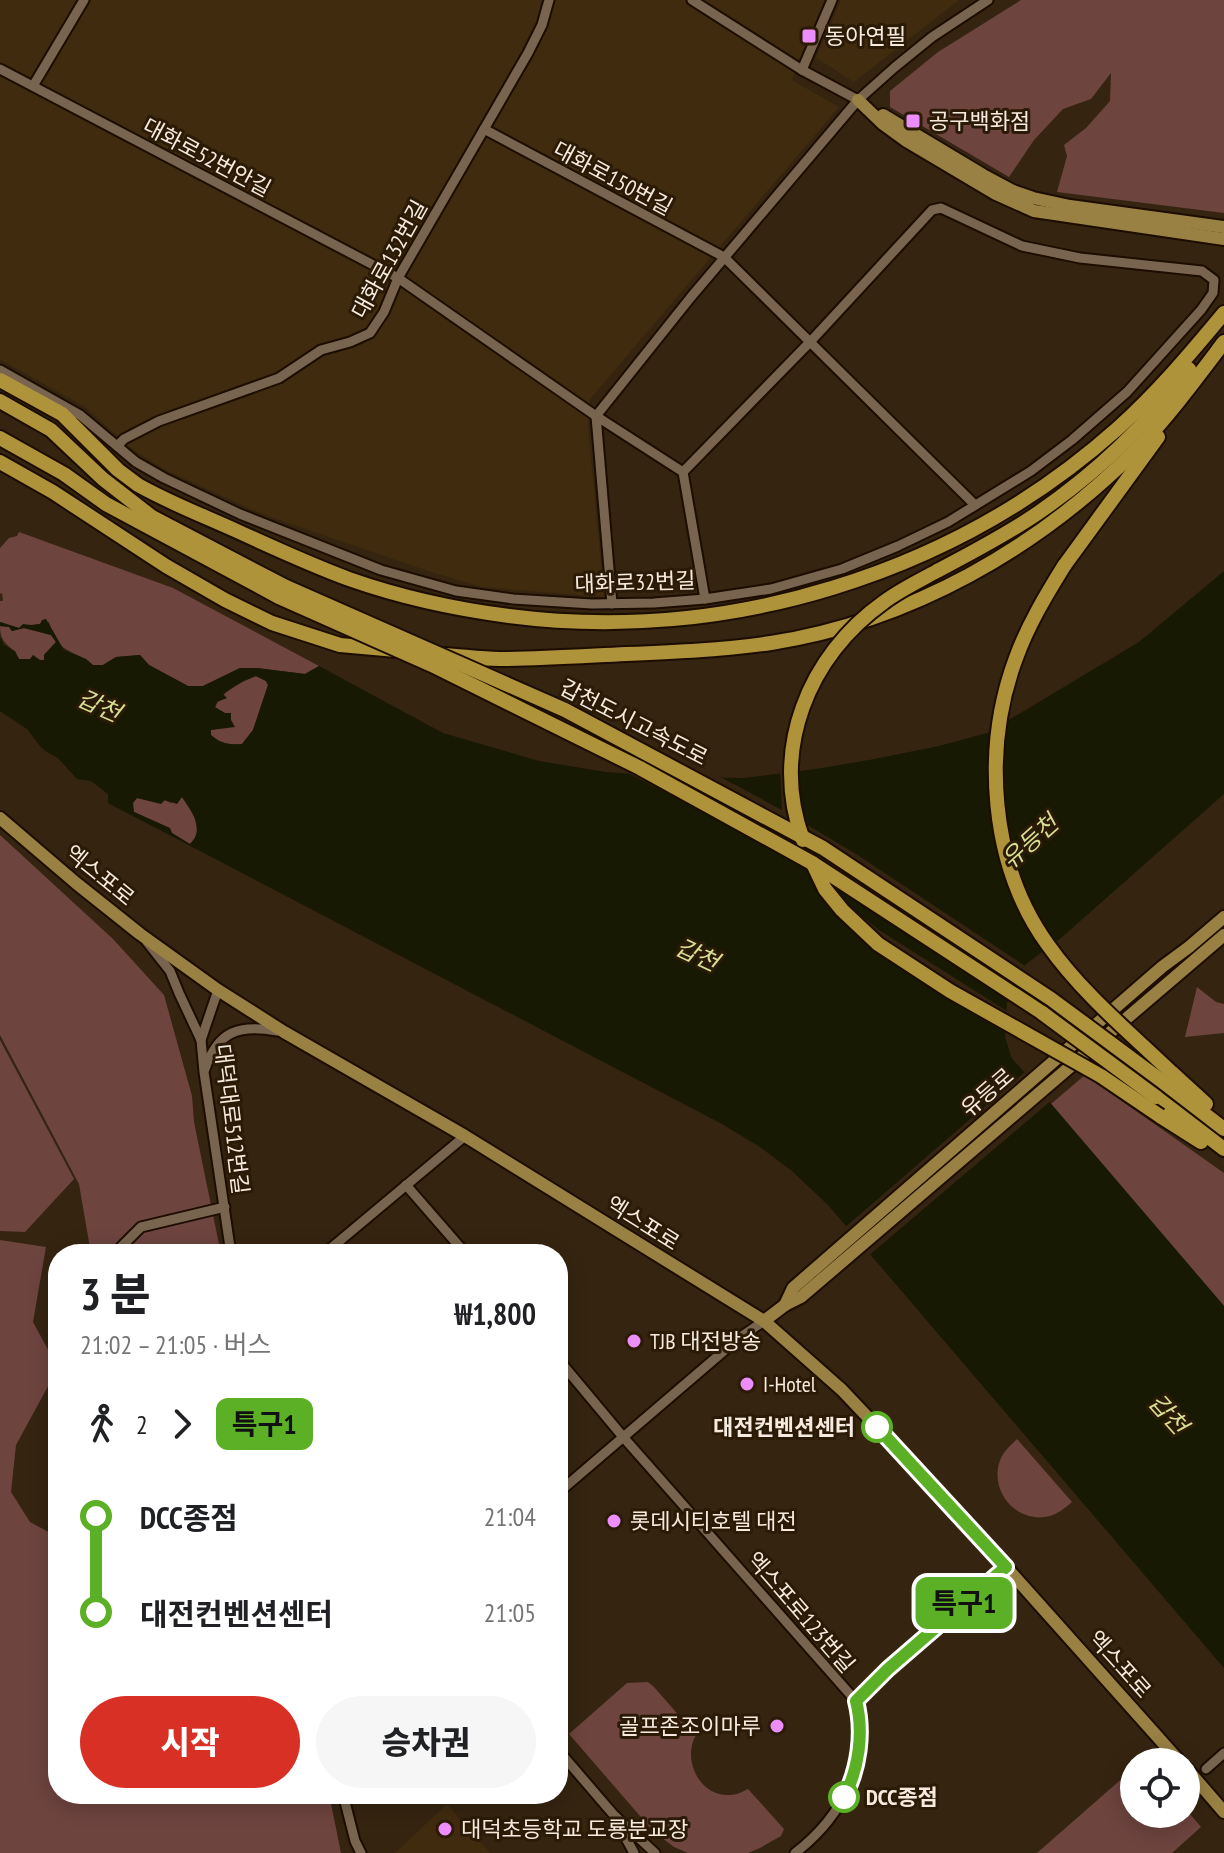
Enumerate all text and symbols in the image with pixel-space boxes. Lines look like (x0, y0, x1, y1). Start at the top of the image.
place label: 동아연필 (825, 22, 906, 50)
marker: 동아연필 (800, 27, 818, 45)
place label: 공구백화점 (929, 107, 1030, 135)
street label: 대화로52번안길 (138, 111, 276, 203)
marker: 공구백화점 (904, 112, 922, 130)
street label: 대화로150번길 (549, 135, 677, 221)
street label: 대화로132번길 (345, 195, 433, 323)
street label: 대화로32번길 (574, 566, 696, 598)
street label: 갑천도시고속도로 (556, 673, 712, 771)
water label: 갑천 (73, 682, 128, 730)
water label: 유등천 (995, 806, 1067, 875)
street label: 엑스포로 (60, 839, 140, 911)
water label: 갑천 (671, 931, 726, 979)
street label: 대덕대로512번길 (209, 1042, 255, 1196)
street label: 유등로 (955, 1062, 1019, 1122)
street label: 엑스포로 (601, 1190, 685, 1256)
text: 3 분 (80, 1265, 151, 1322)
text: ₩1,800 (454, 1294, 536, 1333)
place label: TJB 대전방송 (650, 1327, 761, 1355)
text: 21:02 – 21:05 · 버스 (80, 1328, 272, 1361)
marker: TJB 대전방송 (625, 1332, 643, 1350)
place label: I-Hotel (763, 1370, 817, 1398)
marker: I-Hotel (738, 1375, 756, 1393)
water label: 갑천 (1142, 1387, 1197, 1443)
icon: walk (80, 1402, 124, 1446)
icon: forward (160, 1402, 204, 1446)
text: 특구1 (232, 1405, 297, 1442)
text: 2 (136, 1408, 148, 1441)
marker: 대전컨벤션센터 (862, 1412, 892, 1442)
place label: 대전컨벤션센터 (713, 1413, 855, 1441)
text: DCC종점 (140, 1498, 238, 1537)
text: 21:04 (484, 1500, 536, 1533)
place label: 롯데시티호텔 대전 (630, 1507, 797, 1535)
marker: 롯데시티호텔 대전 (605, 1512, 623, 1530)
street label: 엑스포로123번길 (741, 1546, 861, 1678)
line badge: 특구1 (918, 1577, 1010, 1629)
text: 특구1 (932, 1584, 996, 1621)
text: 대전컨벤션센터 (140, 1594, 333, 1633)
text: 21:05 (484, 1596, 536, 1629)
street label: 엑스포로 (1083, 1625, 1157, 1703)
button: 시작 (80, 1696, 300, 1788)
button: 승차권 (316, 1696, 536, 1788)
place label: 골프존조이마루 (619, 1712, 761, 1740)
marker: 골프존조이마루 (768, 1717, 786, 1735)
map controls (1120, 1748, 1200, 1828)
button: locate (1120, 1748, 1200, 1828)
marker: DCC종점 (829, 1782, 859, 1812)
place label: DCC종점 (866, 1783, 938, 1811)
place label: 대덕초등학교 도룡분교장 (461, 1815, 688, 1843)
marker: 대덕초등학교 도룡분교장 (436, 1820, 454, 1838)

